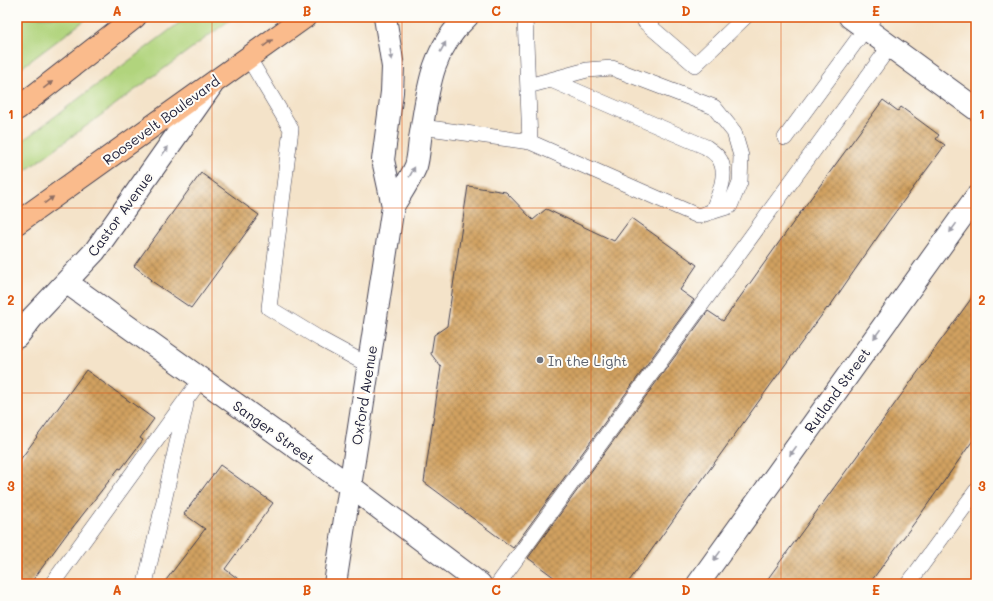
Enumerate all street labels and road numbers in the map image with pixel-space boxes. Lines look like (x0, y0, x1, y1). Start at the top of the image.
street label: Roosevelt Boulevard (99, 71, 223, 169)
street label: Castor Avenue (83, 168, 157, 260)
street label: Oxford Avenue (347, 344, 381, 446)
street label: Rutland Street (800, 344, 874, 436)
street label: Sanger Street (229, 396, 319, 468)

